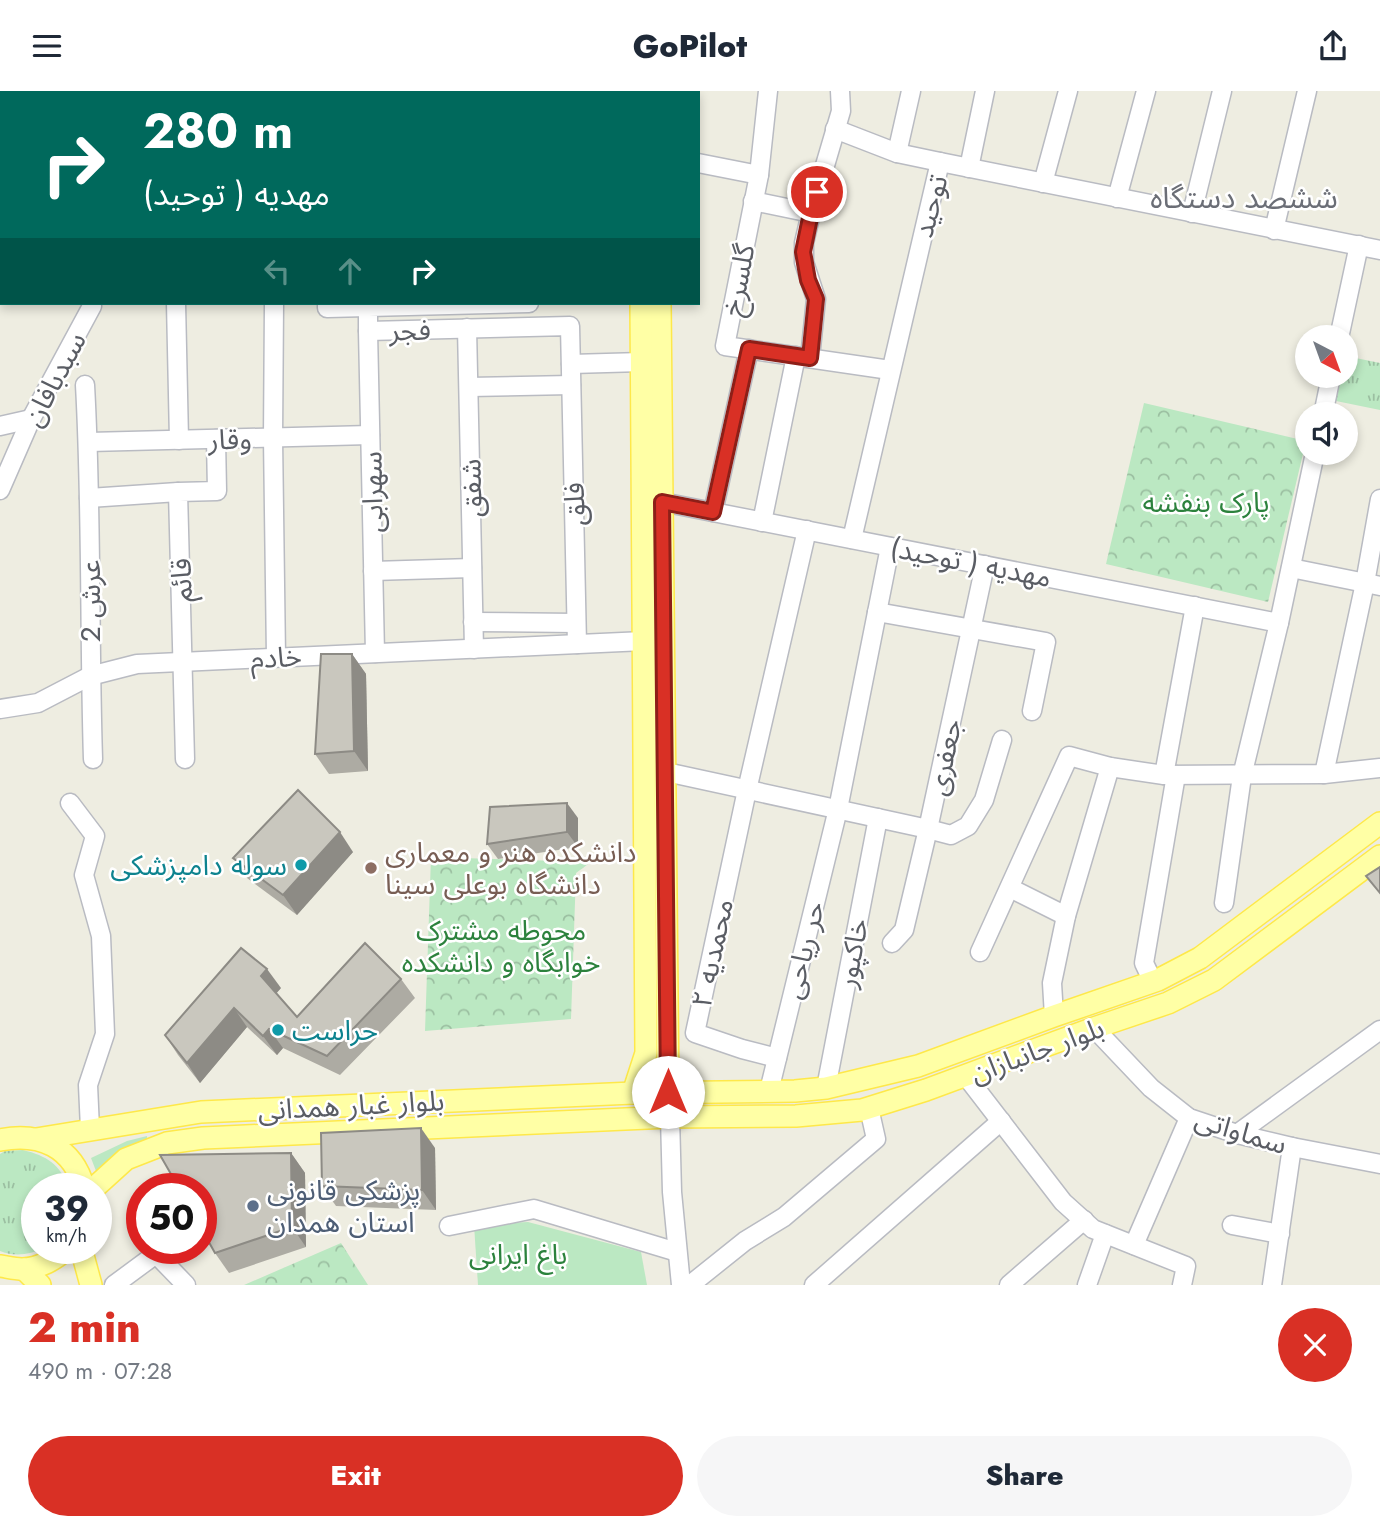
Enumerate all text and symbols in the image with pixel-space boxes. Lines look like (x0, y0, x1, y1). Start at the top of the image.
text: GoPilot (633, 23, 747, 69)
icon: menu (28, 27, 66, 65)
icon: share (1314, 27, 1352, 65)
text: 280 m (143, 96, 293, 166)
icon: right (28, 119, 119, 210)
pin (787, 162, 847, 222)
street label: توحید (902, 170, 958, 242)
text: مهدیه ( توحید) (143, 171, 330, 217)
icon: arrive (798, 173, 836, 211)
district label: ششصد دستگاه (1150, 176, 1338, 219)
street label: گلسرخ (711, 240, 766, 320)
icon: left (258, 252, 296, 290)
icon: ahead (331, 252, 369, 290)
icon: right (404, 252, 442, 290)
street label: فجر (388, 310, 431, 351)
street label: سبدبافان (12, 325, 96, 434)
north arrow (1295, 325, 1358, 389)
map controls (1295, 325, 1358, 465)
button: sound (1295, 402, 1358, 465)
street label: وقار (207, 419, 252, 460)
street label: سهرابی (351, 451, 394, 533)
street label: شفق (450, 458, 493, 518)
street label: فلق (554, 482, 595, 526)
park label: پارک بنفشه (1142, 482, 1270, 523)
street label: مهدیه ( توحید) (887, 527, 1055, 598)
street label: قائم (160, 557, 204, 603)
street label: عرش 2 (70, 560, 111, 642)
street label: خادم (249, 636, 303, 679)
street label: جعفری (916, 715, 973, 799)
place label: دانشکده هنر و معماری دانشگاه بوعلی سینا (385, 832, 636, 905)
place label: سوله دامپزشکی (110, 845, 287, 886)
marker: سوله دامپزشکی (293, 857, 309, 873)
marker: دانشکده هنر و معماری دانشگاه بوعلی سینا (363, 860, 379, 876)
street label: محمدیه ۲ (681, 895, 744, 1011)
street label: حر ریاحی (772, 897, 835, 1003)
park label: محوطه مشترک خوابگاه و دانشکده (402, 910, 600, 983)
street label: خاکپور (825, 915, 879, 992)
street label: بلوار جانبازان (964, 1007, 1110, 1094)
place label: حراست (292, 1010, 378, 1051)
marker: حراست (270, 1022, 286, 1038)
position arrow (631, 1055, 705, 1129)
street label: بلوار غبار همدانی (257, 1080, 445, 1131)
street label: سماواتی (1190, 1098, 1292, 1165)
place label: پزشکی قانونی استان همدان (267, 1170, 420, 1243)
speed limit sign: 50 (126, 1173, 217, 1264)
text: 39 (44, 1184, 89, 1234)
marker: پزشکی قانونی استان همدان (245, 1198, 261, 1214)
text: km/h (46, 1223, 87, 1249)
park label: باغ ایرانی (469, 1234, 567, 1275)
text: 2 min (28, 1297, 141, 1358)
button: close (1278, 1308, 1352, 1382)
text: 490 m · 07:28 (28, 1354, 172, 1388)
button: Exit (28, 1436, 683, 1516)
button: Share (697, 1436, 1352, 1516)

